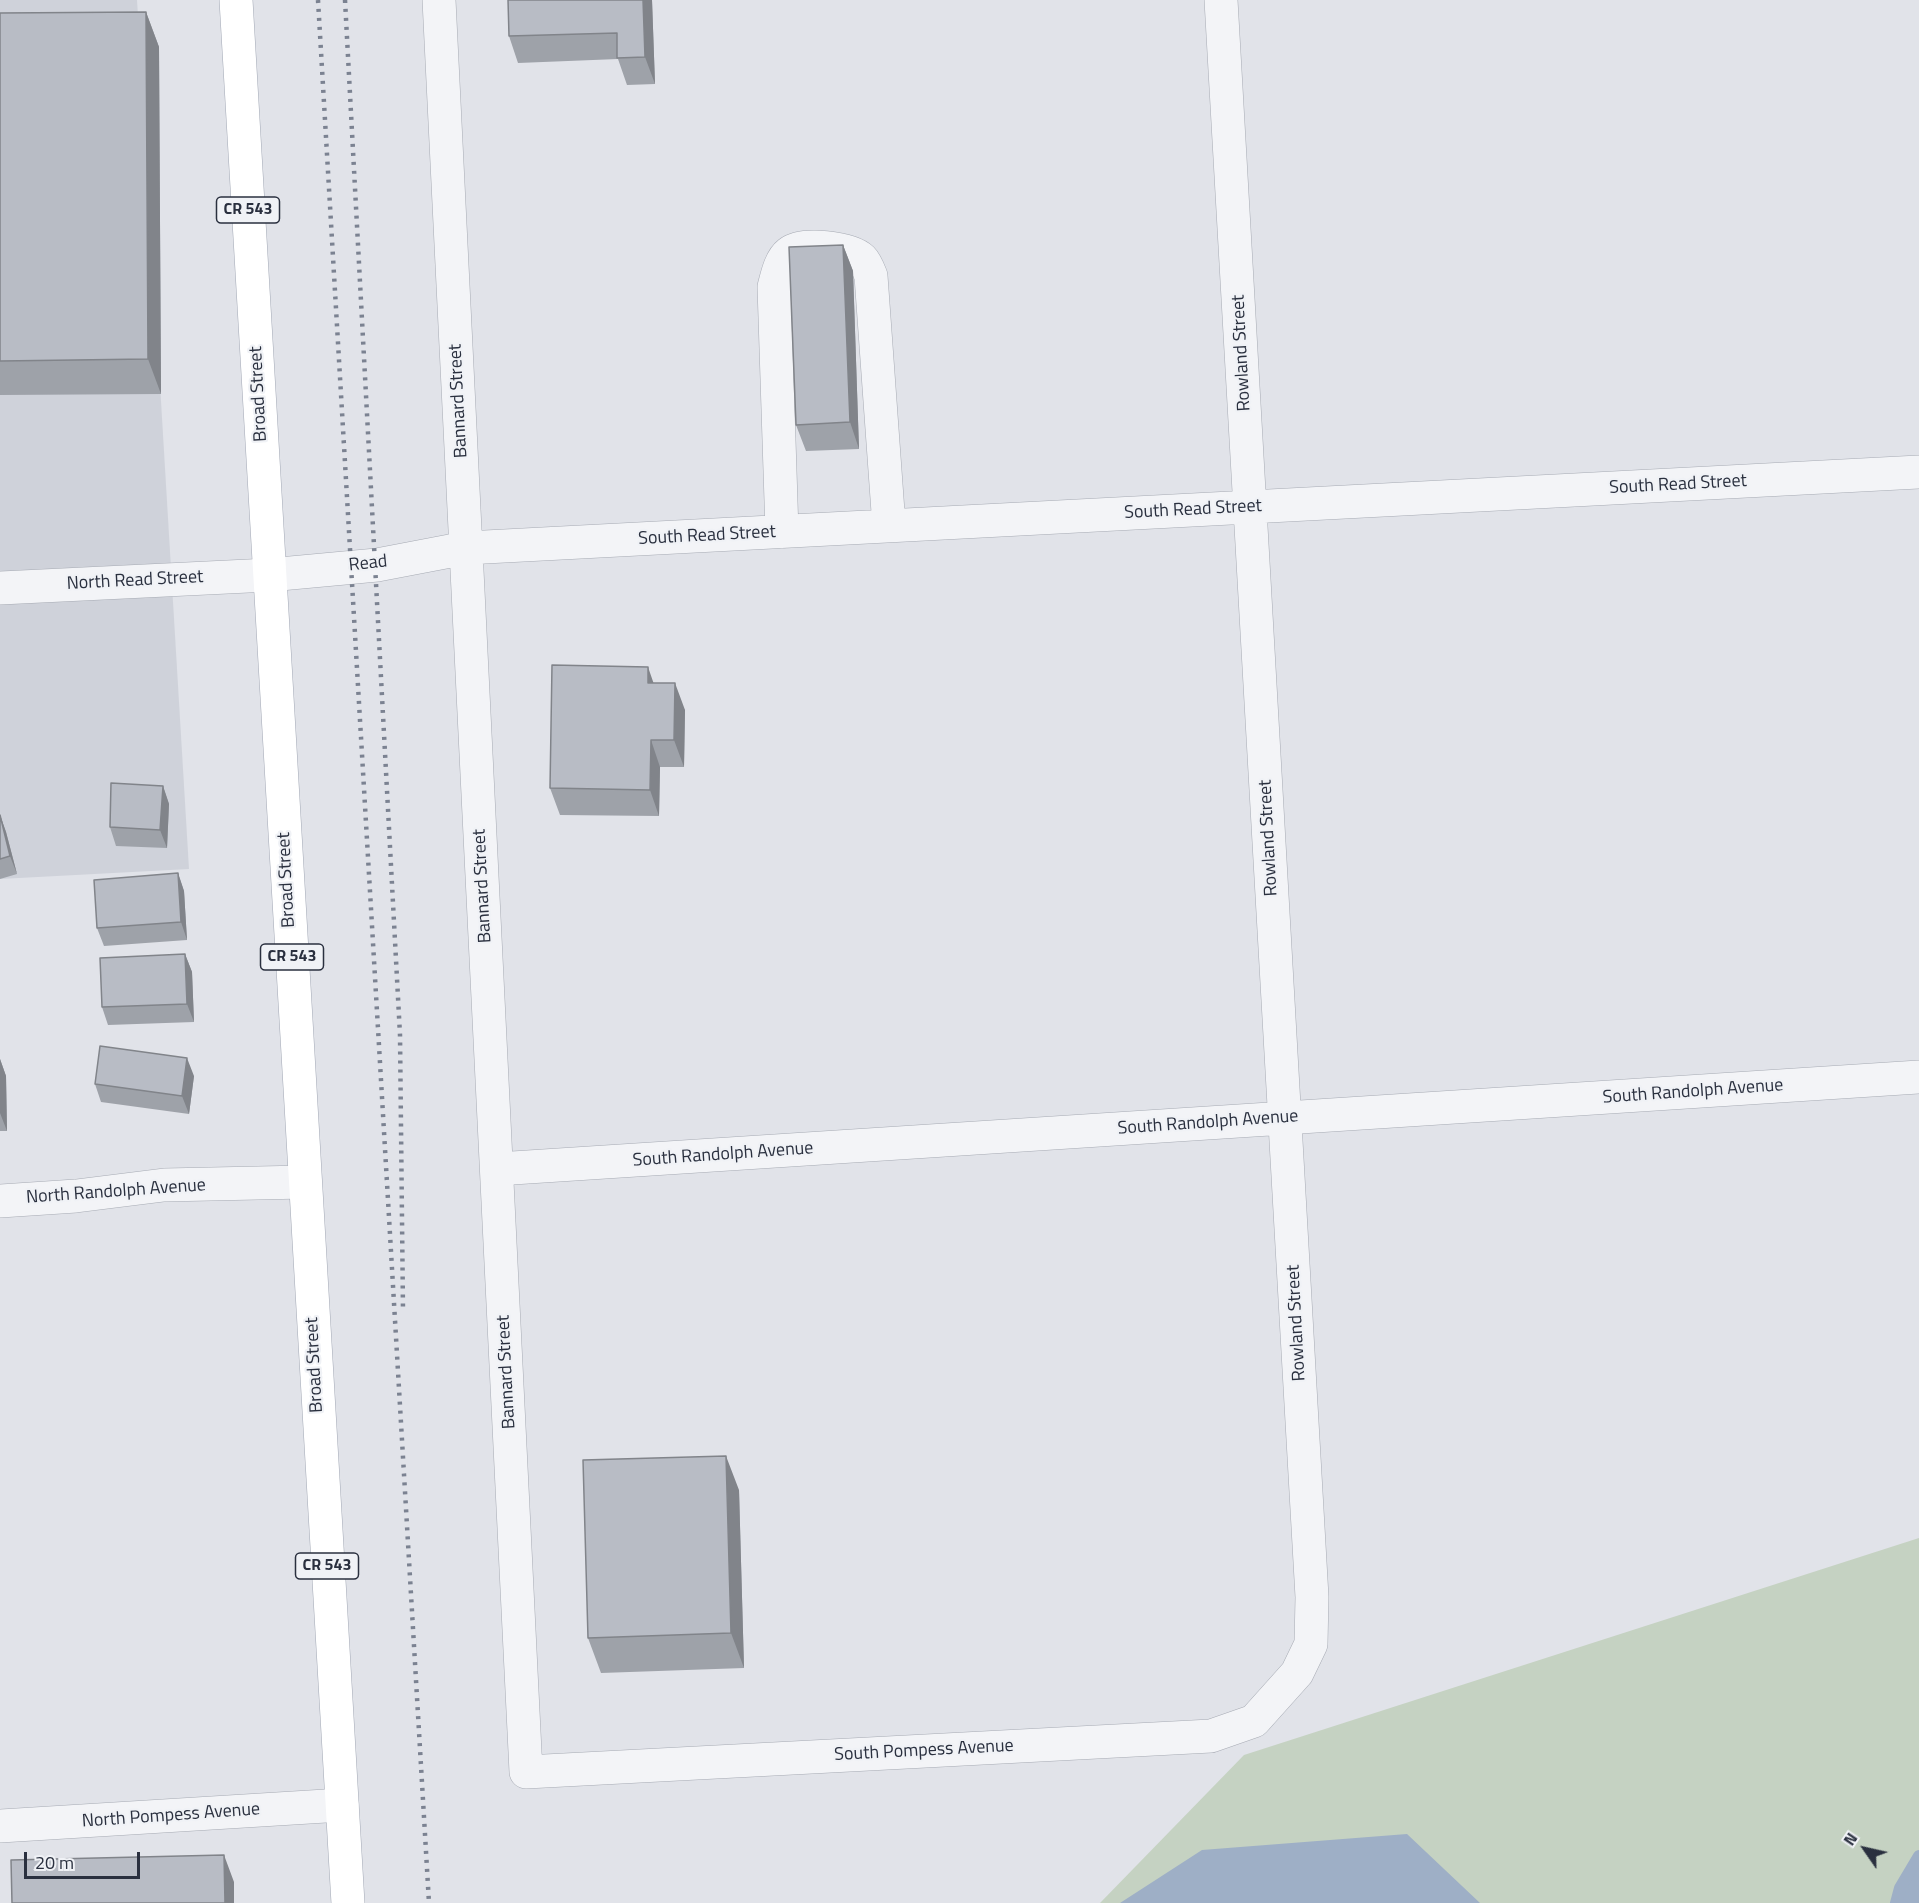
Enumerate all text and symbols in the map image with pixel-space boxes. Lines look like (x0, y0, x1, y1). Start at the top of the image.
road number: CR 543 (216, 197, 280, 223)
street label: Rowland Street (1228, 294, 1256, 412)
street label: Bannard Street (445, 343, 473, 459)
street label: Broad Street (246, 346, 272, 442)
street label: South Read Street (1609, 471, 1747, 499)
street label: South Read Street (1124, 496, 1262, 524)
street label: South Read Street (638, 522, 776, 550)
street label: Read (348, 551, 388, 577)
street label: North Read Street (66, 567, 204, 595)
street label: Rowland Street (1255, 779, 1283, 897)
street label: Bannard Street (469, 828, 497, 944)
street label: Broad Street (274, 832, 300, 928)
road number: CR 543 (260, 944, 324, 970)
street label: South Randolph Avenue (1602, 1075, 1784, 1109)
street label: South Randolph Avenue (1117, 1106, 1299, 1140)
street label: South Randolph Avenue (632, 1138, 814, 1172)
street label: North Randolph Avenue (25, 1175, 207, 1209)
street label: Rowland Street (1283, 1264, 1311, 1382)
street label: Bannard Street (493, 1314, 521, 1430)
street label: Broad Street (302, 1317, 328, 1413)
road number: CR 543 (296, 1553, 358, 1579)
street label: South Pompess Avenue (834, 1736, 1014, 1766)
street label: North Pompess Avenue (81, 1799, 261, 1833)
north arrow (1835, 1819, 1895, 1879)
text: N (1837, 1828, 1863, 1850)
scale bar (27, 1840, 142, 1878)
text: 20 m (35, 1849, 74, 1876)

